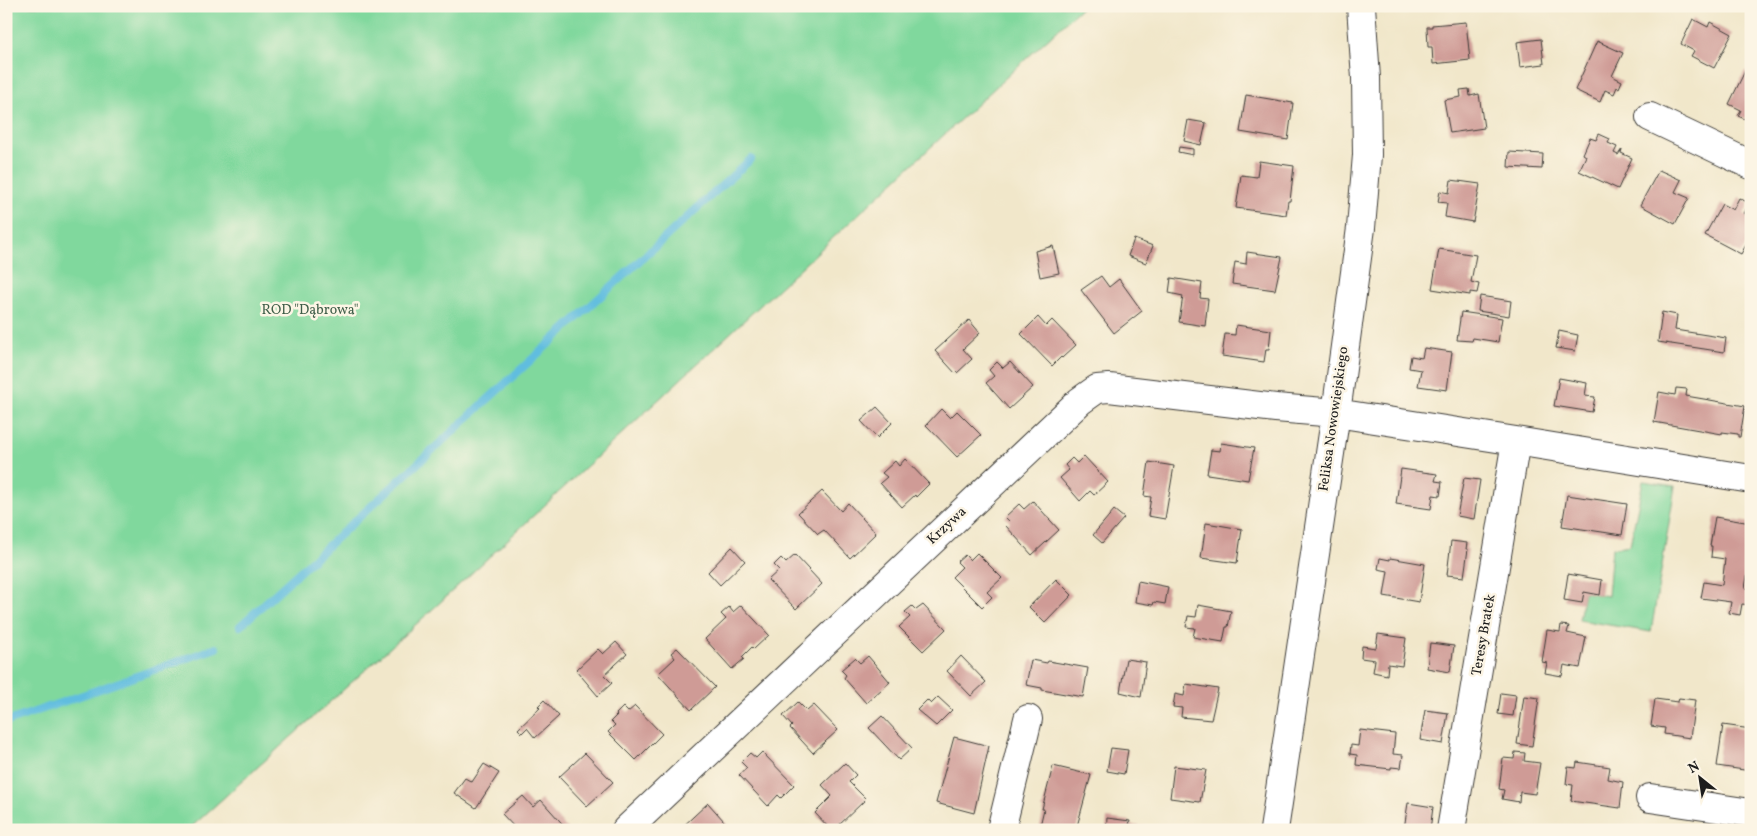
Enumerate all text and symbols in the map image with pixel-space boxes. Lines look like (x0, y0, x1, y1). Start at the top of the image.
park label: ROD "Dąbrowa" (261, 301, 359, 320)
street label: Feliksa Nowowiejskiego (1314, 345, 1354, 493)
street label: Krzywa (923, 503, 971, 549)
street label: Teresy Bratek (1467, 592, 1501, 677)
north arrow (1674, 754, 1724, 804)
text: N (1685, 757, 1703, 779)

